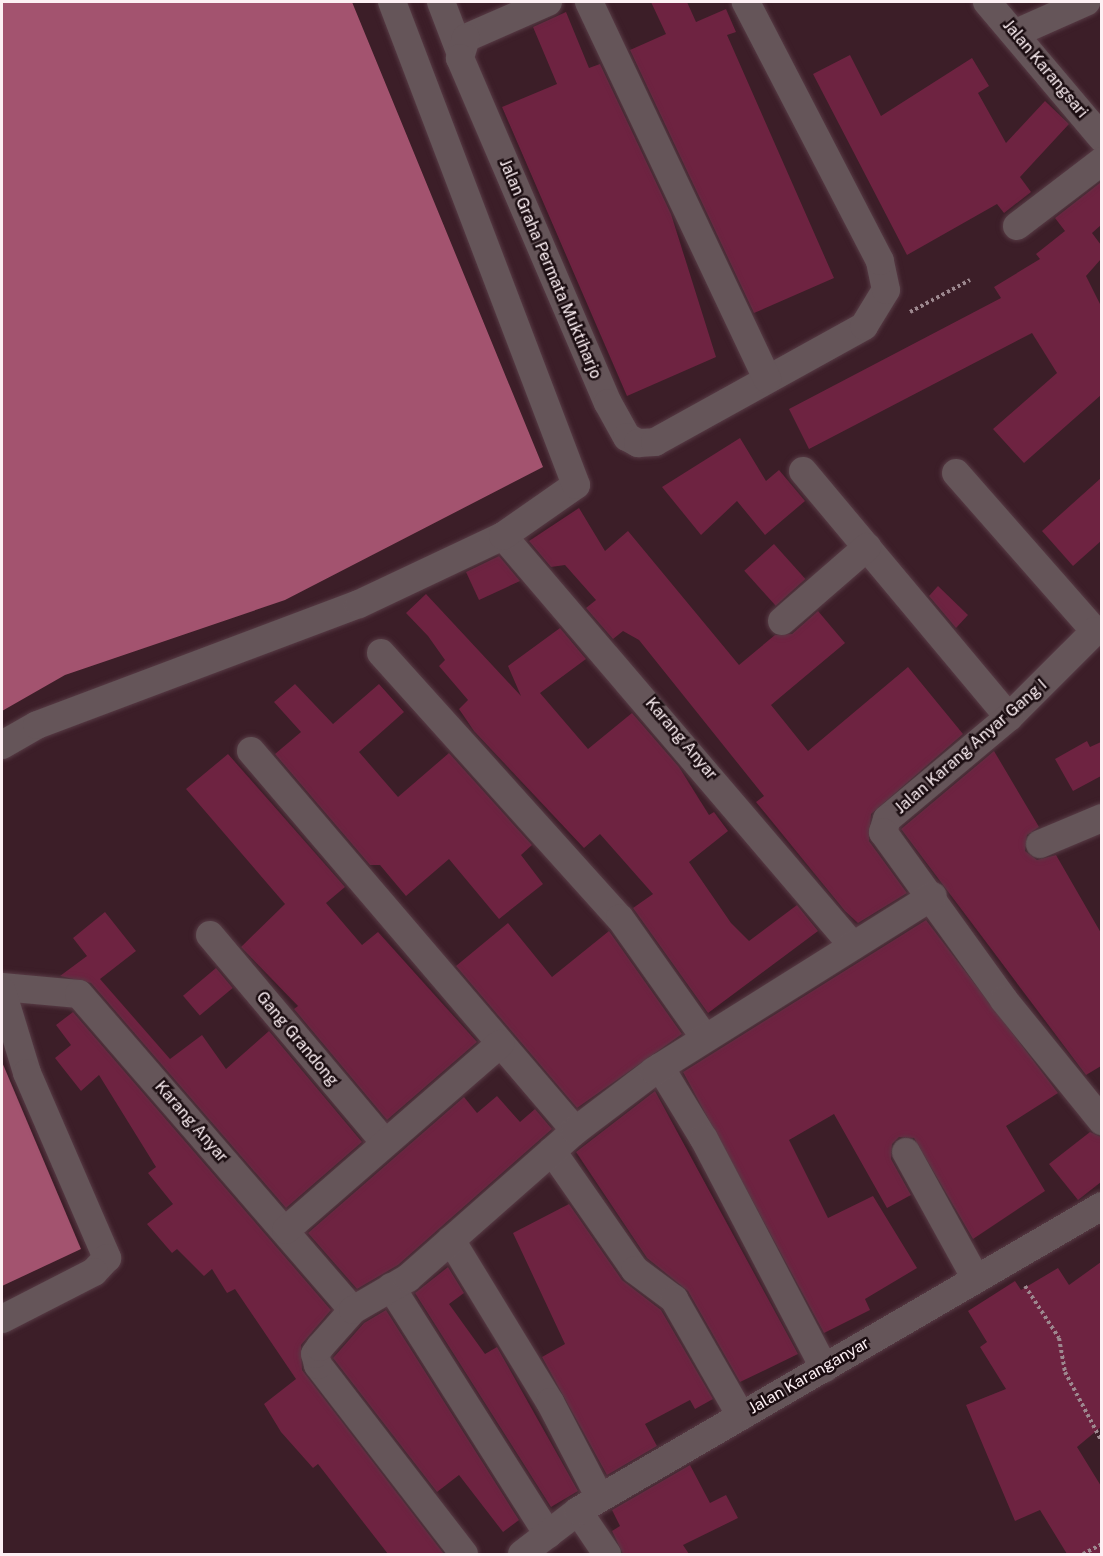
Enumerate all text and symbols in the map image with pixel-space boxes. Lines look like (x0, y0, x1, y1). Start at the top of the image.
street label: Jalan Karangsari (998, 16, 1092, 122)
street label: Jalan Graha Permata Muktiharjo (495, 156, 605, 382)
street label: Jalan Karang Anyar Gang I (891, 676, 1051, 818)
street label: Karang Anyar (641, 694, 721, 784)
street label: Gang Grandong (252, 988, 342, 1090)
street label: Karang Anyar (151, 1077, 231, 1167)
street label: Jalan Karanganyar (745, 1334, 873, 1418)

